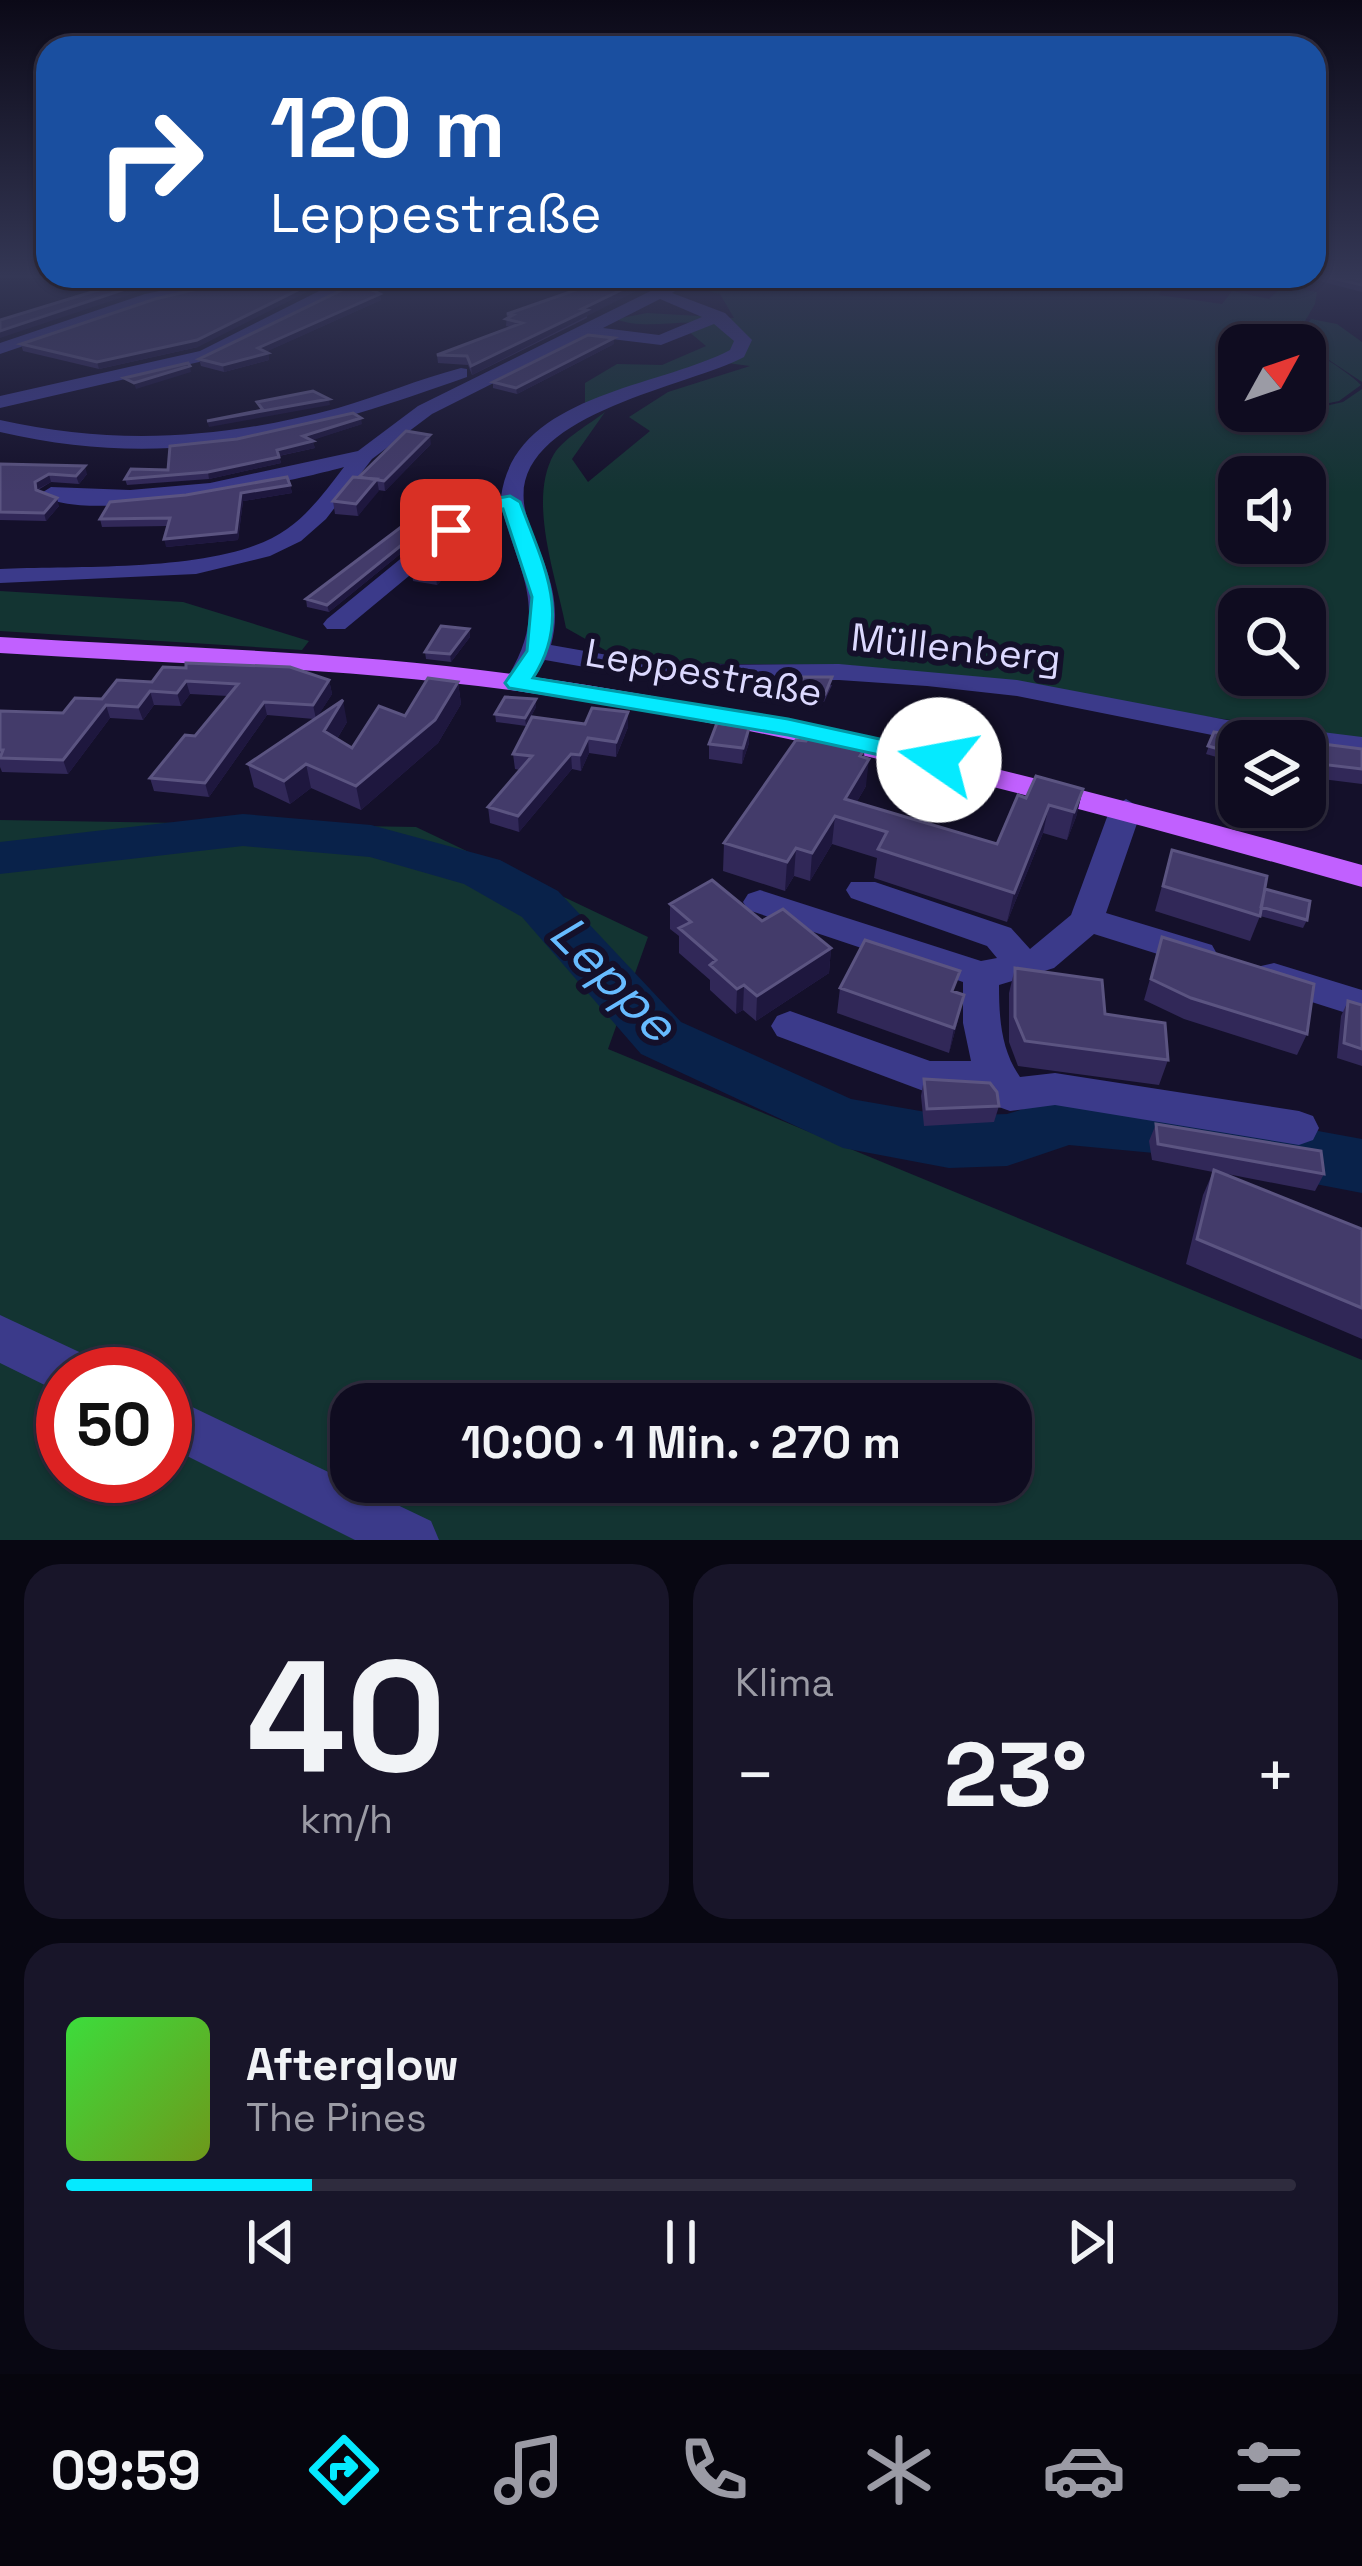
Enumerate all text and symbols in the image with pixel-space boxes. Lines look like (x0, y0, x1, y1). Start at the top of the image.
text: 120 m (270, 74, 505, 182)
icon: right (72, 84, 228, 240)
text: Leppestraße (270, 179, 602, 248)
north arrow (1218, 324, 1326, 432)
map controls (1218, 324, 1326, 828)
button: sound (1218, 456, 1326, 564)
pin (400, 479, 502, 581)
icon: arrive (418, 497, 484, 563)
button: search (1218, 588, 1326, 696)
street label: Müllenberg (848, 612, 1063, 683)
street label: Leppestraße (582, 628, 826, 717)
position arrow (876, 697, 1002, 823)
button: layers (1218, 720, 1326, 828)
water label: Leppe (536, 901, 692, 1057)
speed limit sign: 50 (36, 1347, 192, 1503)
text: 10:00 · 1 Min. · 270 m (461, 1414, 901, 1471)
text: 40 (246, 1617, 447, 1817)
text: Klima (735, 1658, 834, 1707)
text: 23° (944, 1717, 1087, 1832)
text: − (735, 1733, 776, 1817)
text: + (1255, 1733, 1296, 1817)
text: km/h (300, 1795, 393, 1844)
text: Afterglow (246, 2036, 459, 2093)
text: The Pines (246, 2093, 427, 2142)
icon: previous (238, 2209, 304, 2275)
icon: pause (648, 2209, 714, 2275)
icon: next (1058, 2209, 1124, 2275)
icon: directions (302, 2428, 386, 2512)
icon: music (487, 2428, 571, 2512)
icon: phone (672, 2428, 756, 2512)
icon: climate (857, 2428, 941, 2512)
icon: car (1042, 2428, 1126, 2512)
icon: filters (1227, 2428, 1311, 2512)
text: 09:59 (51, 2436, 201, 2505)

